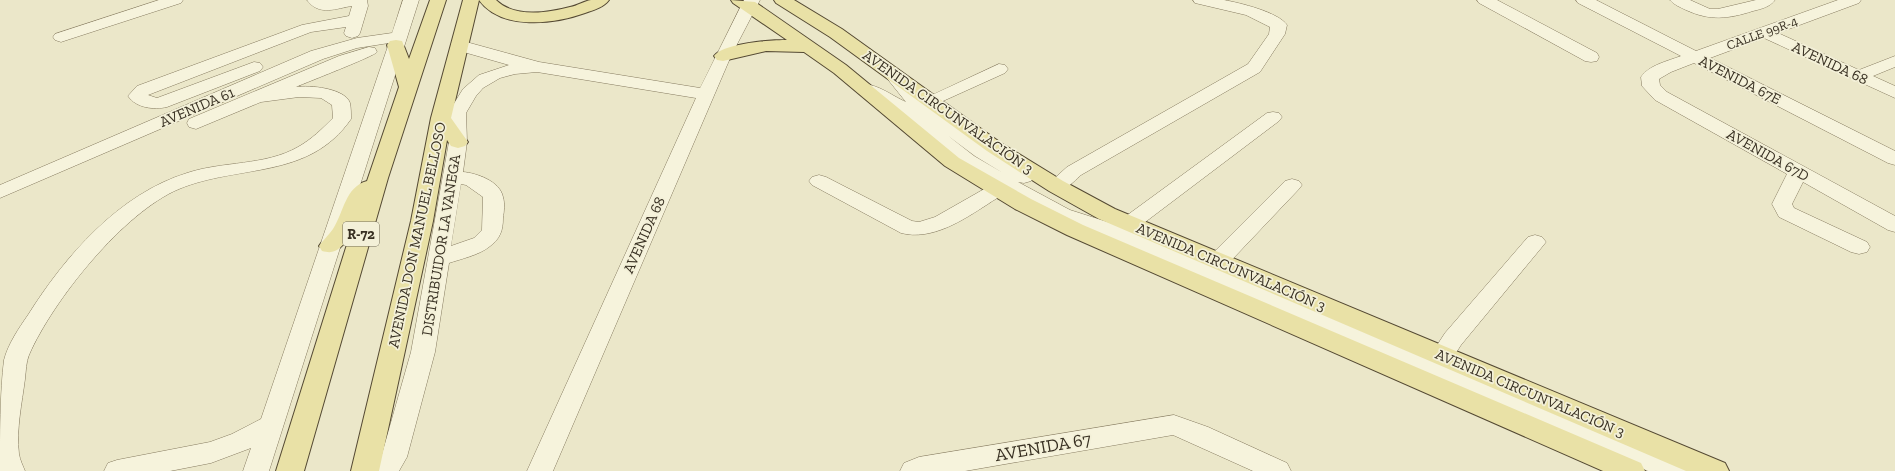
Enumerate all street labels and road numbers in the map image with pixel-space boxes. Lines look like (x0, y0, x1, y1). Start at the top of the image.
street label: CALLE 99R-4 (1724, 13, 1800, 53)
street label: AVENIDA 68 (1789, 38, 1871, 88)
street label: AVENIDA CIRCUNVALACIÓN 3 (859, 46, 1037, 178)
street label: AVENIDA 67E (1696, 52, 1784, 108)
street label: AVENIDA 61 (157, 83, 237, 131)
street label: AVENIDA DON MANUEL BELLOSO (384, 120, 450, 350)
street label: AVENIDA 67D (1724, 125, 1812, 185)
street label: DISTRIBUIDOR LA VANEGA (418, 153, 464, 337)
street label: AVENIDA 68 (619, 194, 669, 276)
street label: AVENIDA CIRCUNVALACIÓN 3 (1134, 219, 1328, 315)
road number: R-72 (343, 222, 379, 246)
street label: AVENIDA CIRCUNVALACIÓN 3 (1433, 345, 1627, 441)
street label: AVENIDA 67 (993, 428, 1093, 466)

